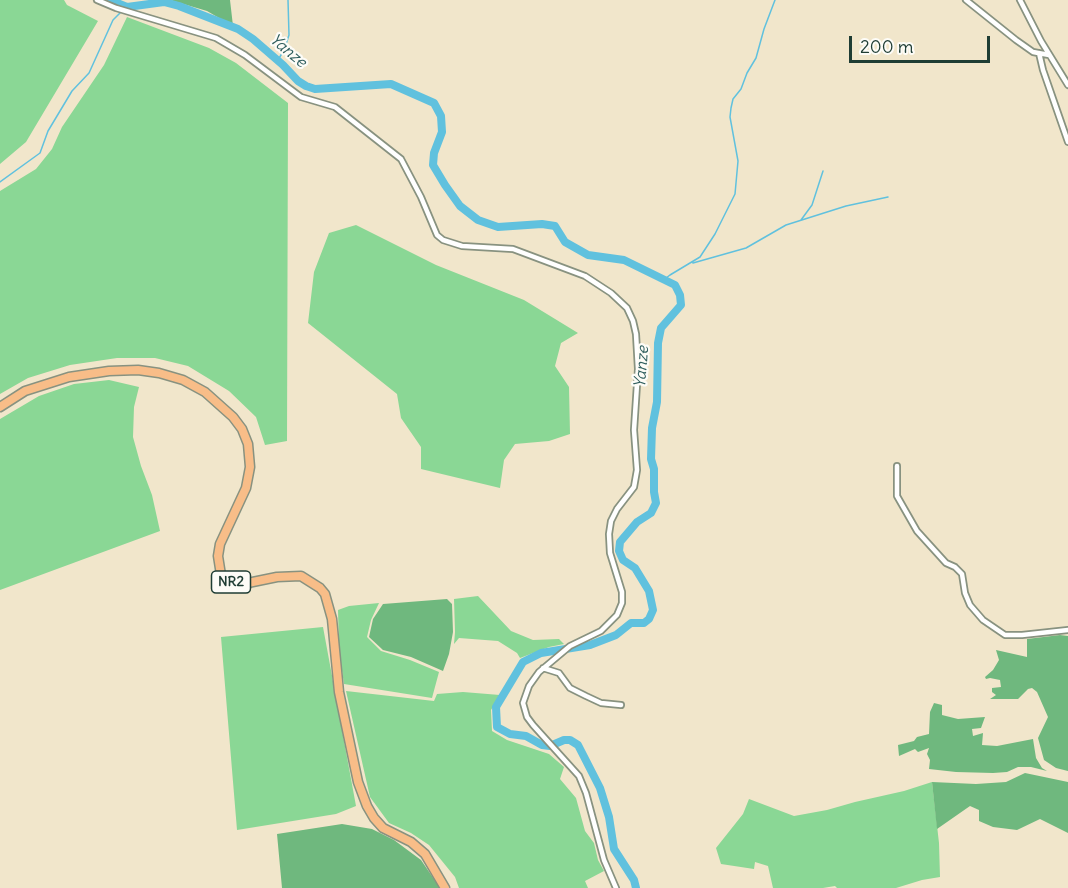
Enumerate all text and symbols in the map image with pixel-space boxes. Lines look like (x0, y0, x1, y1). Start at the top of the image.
scale bar (852, 24, 993, 62)
water label: Yanze (266, 30, 310, 72)
text: 200 m (860, 35, 914, 58)
water label: Yanze (631, 345, 653, 389)
road number: NR2 (212, 571, 250, 593)

